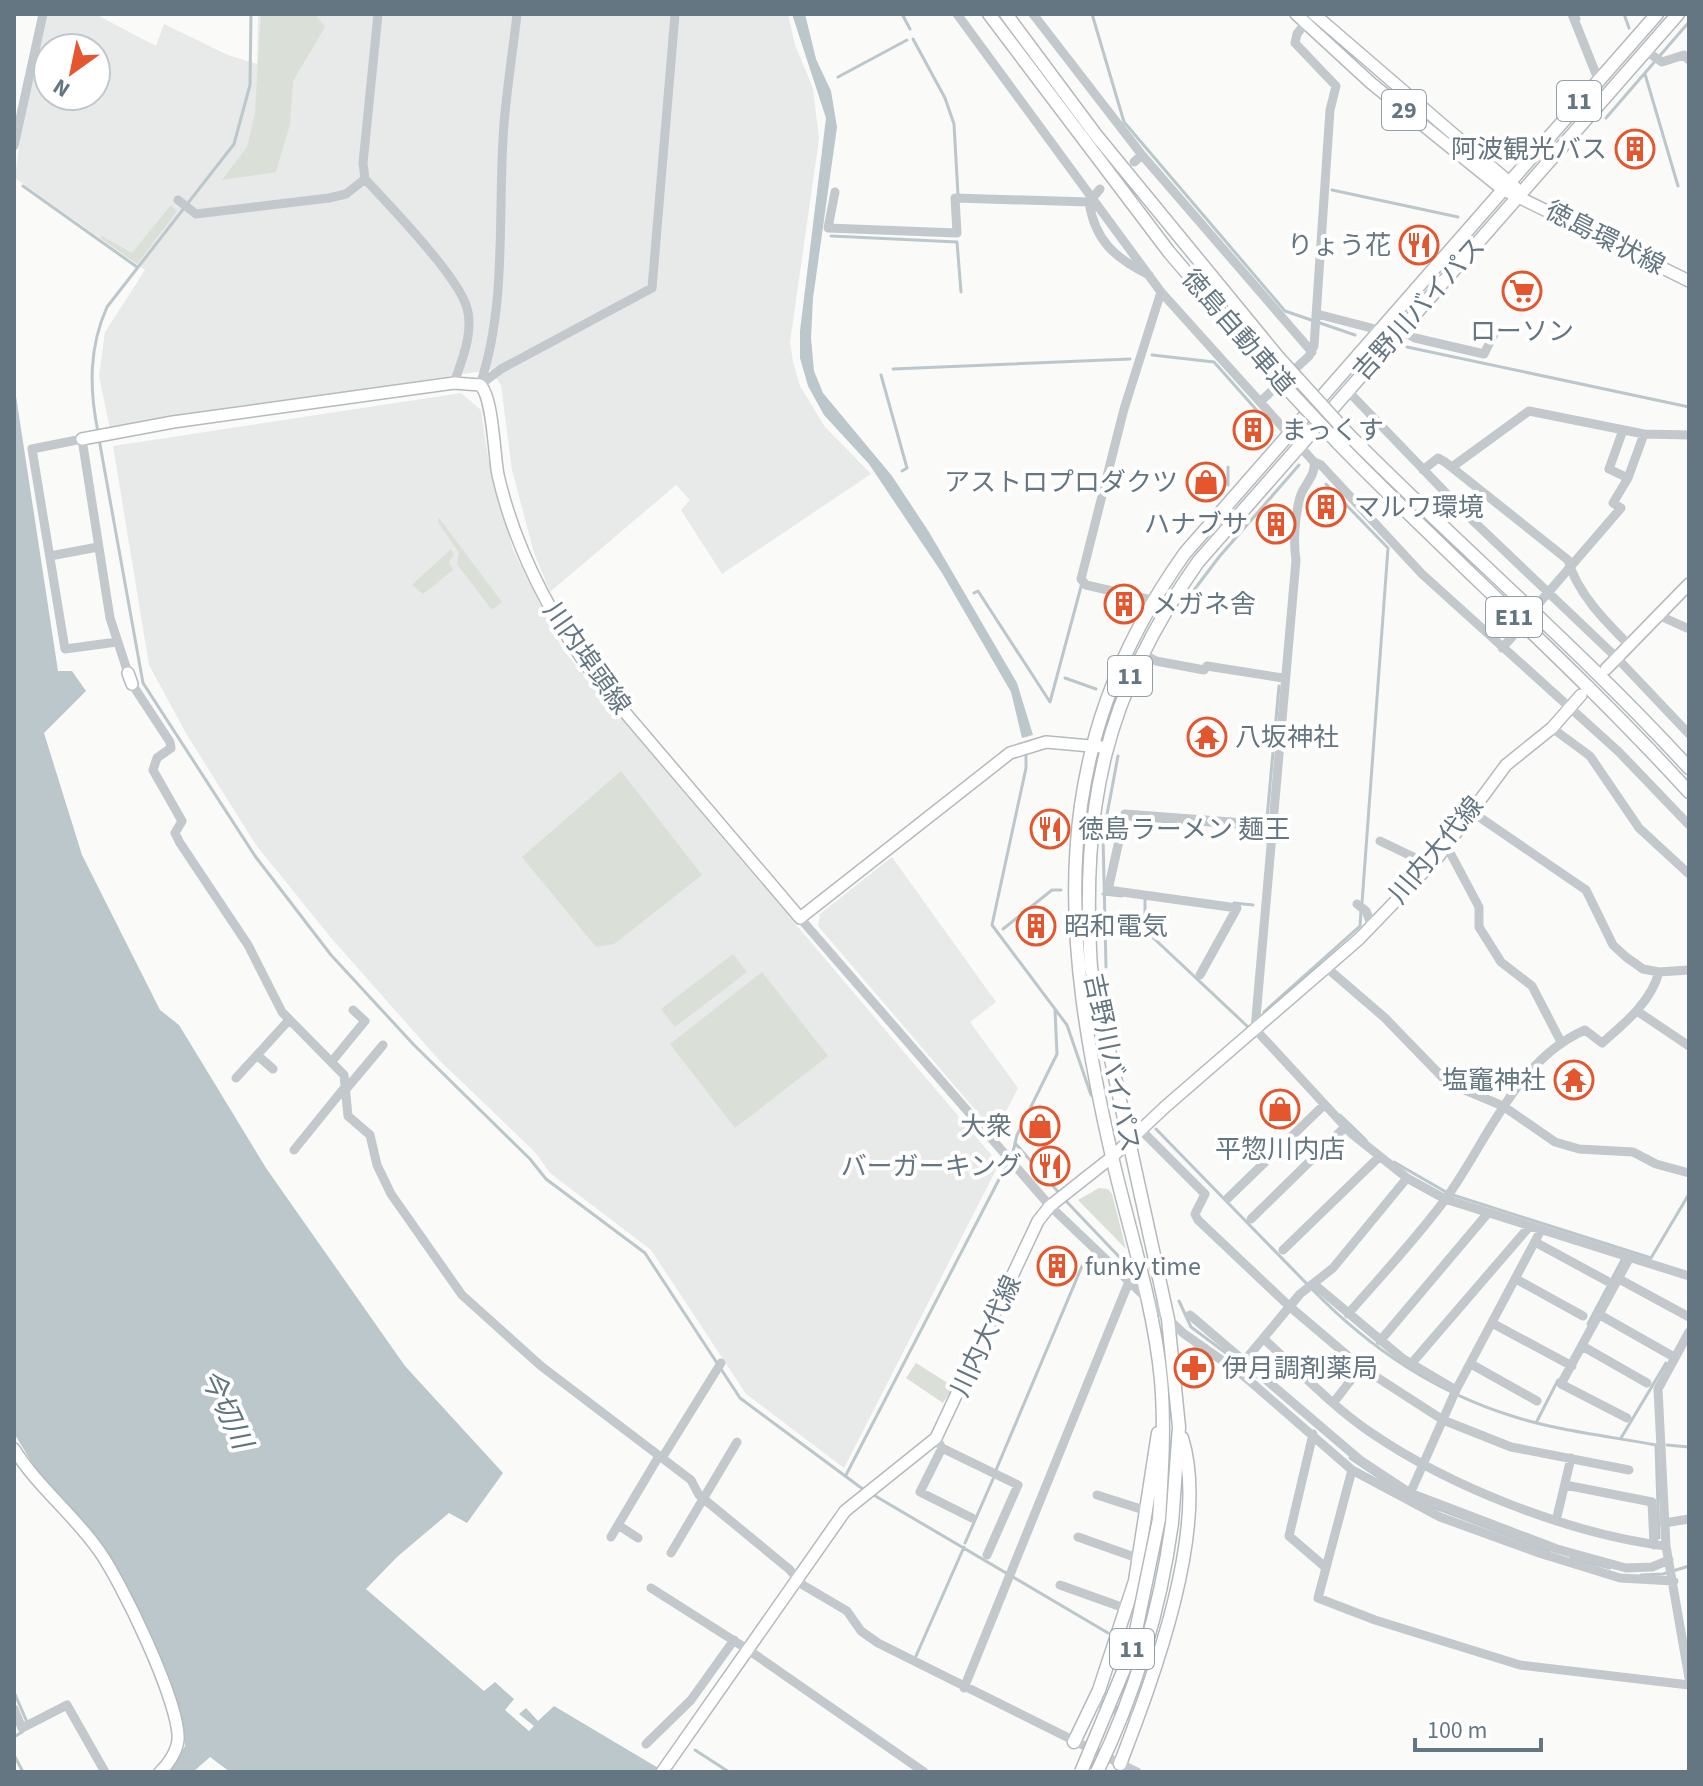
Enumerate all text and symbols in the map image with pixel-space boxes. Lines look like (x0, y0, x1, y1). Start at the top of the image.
north arrow (32, 32, 112, 112)
text: N (47, 71, 77, 105)
road number: 11 (1557, 81, 1601, 121)
road number: 29 (1382, 90, 1426, 130)
building icon: 阿波観光バス (1614, 128, 1656, 170)
place label: 阿波観光バス (1451, 131, 1607, 168)
street label: 徳島環状線 (1539, 192, 1671, 284)
restaurant icon: りょう花 (1398, 224, 1440, 266)
place label: りょう花 (1287, 227, 1391, 264)
street label: 吉野川バイパス (1345, 229, 1493, 389)
street label: 徳島自動車道 (1173, 261, 1303, 403)
supermarket icon: ローソン (1501, 270, 1543, 312)
place label: ローソン (1470, 313, 1574, 350)
building icon: まっくす (1232, 409, 1274, 451)
place label: まっくす (1281, 412, 1384, 449)
shop icon: アストロプロダクツ (1185, 461, 1227, 503)
place label: アストロプロダクツ (944, 464, 1178, 501)
building icon: マルワ環境 (1305, 486, 1347, 528)
place label: マルワ環境 (1354, 489, 1484, 526)
building icon: ハナブサ (1255, 503, 1297, 545)
place label: ハナブサ (1144, 506, 1248, 543)
building icon: メガネ舎 (1103, 583, 1145, 625)
place label: メガネ舎 (1152, 586, 1256, 623)
street label: 川内埠頭線 (535, 594, 639, 722)
road number: E11 (1486, 597, 1542, 637)
road number: 11 (1108, 656, 1152, 696)
temple icon: 八坂神社 (1186, 716, 1228, 758)
place label: 八坂神社 (1235, 719, 1339, 756)
street label: 川内大代線 (1380, 788, 1492, 912)
restaurant icon: 徳島ラーメン 麺王 (1029, 808, 1071, 850)
place label: 徳島ラーメン 麺王 (1078, 811, 1290, 848)
building icon: 昭和電気 (1015, 905, 1057, 947)
place label: 昭和電気 (1064, 908, 1168, 945)
street label: 吉野川バイパス (1075, 970, 1149, 1156)
temple icon: 塩竈神社 (1553, 1059, 1595, 1101)
place label: 塩竈神社 (1442, 1062, 1546, 1099)
shop icon: 平惣川内店 (1259, 1088, 1301, 1130)
shop icon: 大衆 (1019, 1105, 1061, 1147)
place label: 大衆 (960, 1108, 1012, 1145)
place label: 平惣川内店 (1215, 1131, 1345, 1168)
restaurant icon: バーガーキング (1029, 1145, 1071, 1187)
place label: バーガーキング (841, 1148, 1022, 1185)
building icon: funky time (1036, 1245, 1078, 1287)
place label: funky time (1085, 1248, 1201, 1285)
street label: 川内大代線 (942, 1269, 1030, 1403)
pharmacy icon: 伊月調剤薬局 (1173, 1347, 1215, 1389)
place label: 伊月調剤薬局 (1222, 1350, 1378, 1387)
water label: 今切川 (190, 1362, 263, 1458)
road number: 11 (1110, 1629, 1154, 1669)
scale bar (1415, 1702, 1541, 1752)
text: 100 m (1427, 1713, 1487, 1748)

